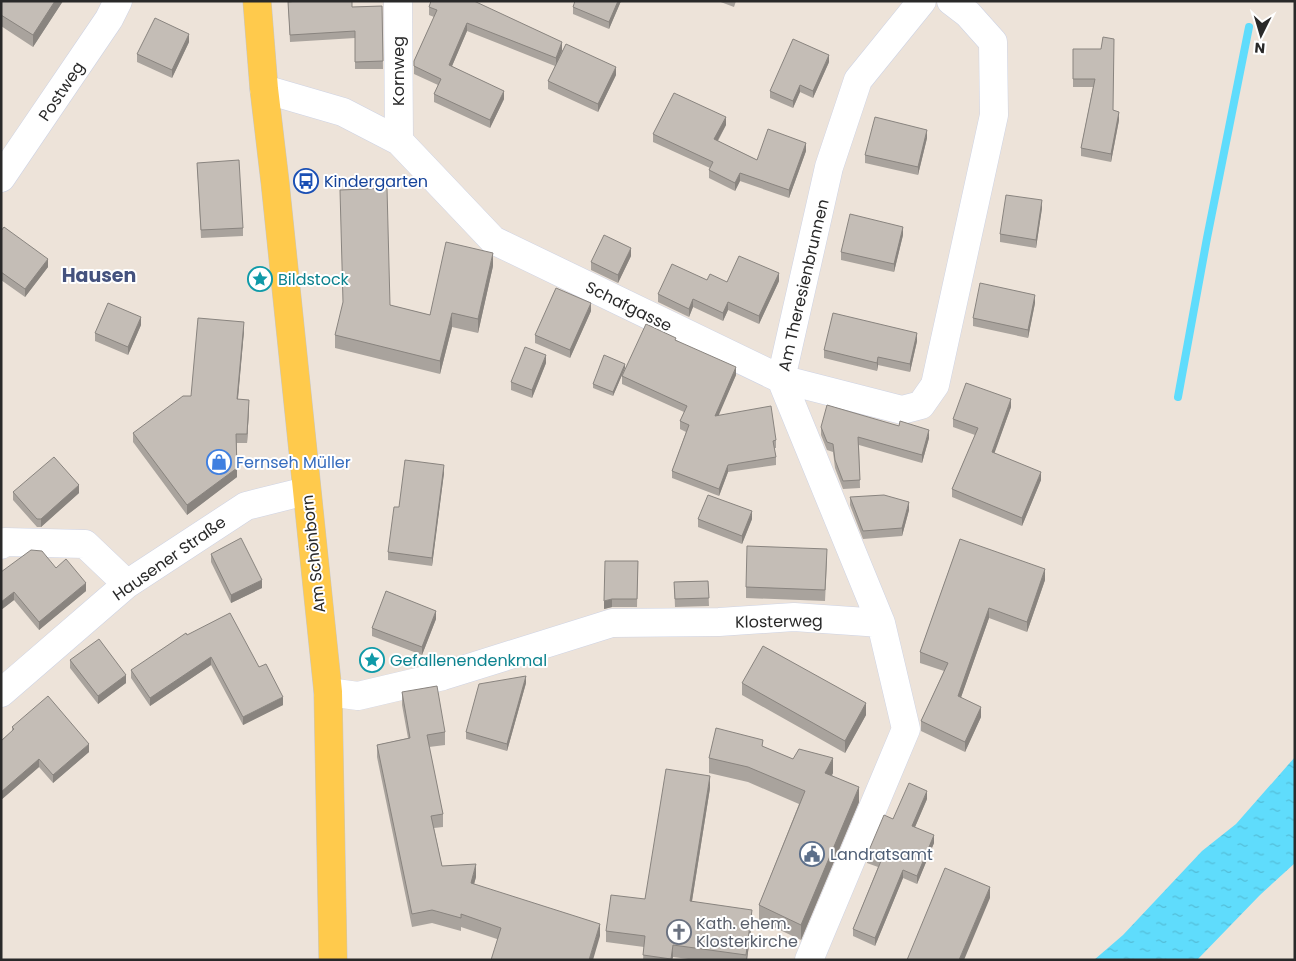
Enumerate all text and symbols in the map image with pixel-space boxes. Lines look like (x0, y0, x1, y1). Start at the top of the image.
north arrow (1236, 10, 1286, 60)
street label: Kornweg (387, 36, 410, 106)
text: N (1254, 38, 1266, 58)
street label: Postweg (33, 57, 90, 126)
bus stop icon: Kindergarten (293, 168, 319, 194)
place label: Kindergarten (324, 170, 428, 193)
street label: Am Theresienbrunnen (772, 197, 835, 374)
district label: Hausen (62, 262, 136, 289)
place icon: Bildstock (247, 266, 273, 292)
place label: Bildstock (278, 268, 350, 291)
street label: Schafgasse (582, 276, 676, 337)
shop icon: Fernseh Müller (206, 449, 232, 475)
place label: Fernseh Müller (236, 451, 351, 474)
street label: Am Schönborn (296, 494, 331, 614)
street label: Hausener Straße (108, 511, 231, 606)
street label: Klosterweg (735, 609, 823, 634)
place icon: Gefallenendenkmal (359, 647, 385, 673)
place label: Gefallenendenkmal (390, 649, 547, 672)
public building icon: Landratsamt (799, 841, 825, 867)
place label: Landratsamt (830, 843, 933, 866)
place label: Kath. ehem. Klosterkirche (696, 912, 798, 953)
church icon: Kath. ehem. Klosterkirche (666, 919, 692, 945)

